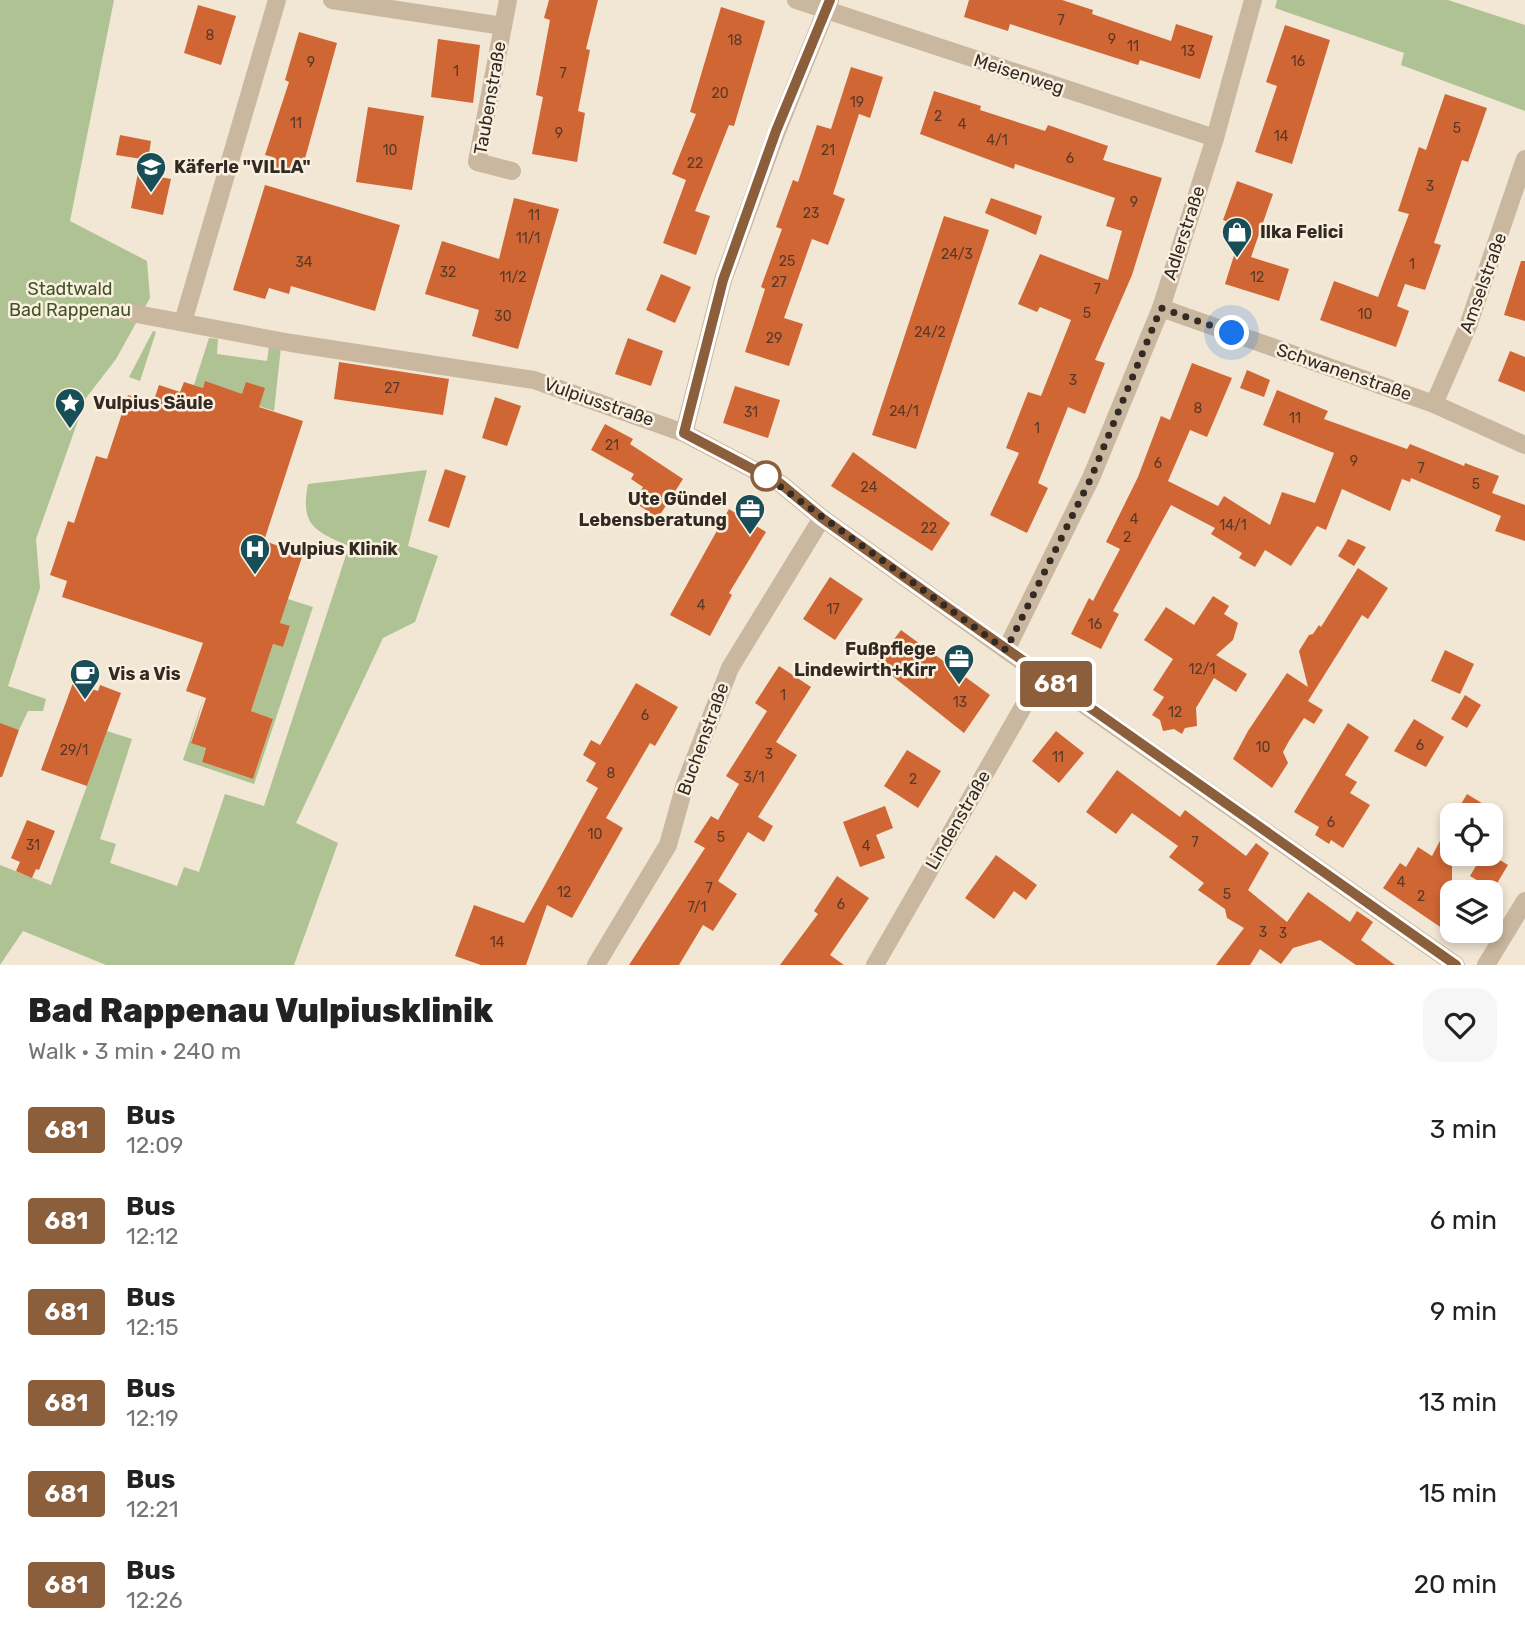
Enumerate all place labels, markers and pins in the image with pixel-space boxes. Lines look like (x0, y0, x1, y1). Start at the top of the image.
school or university icon: Käferle "VILLA" (134, 150, 168, 194)
place label: Käferle "VILLA" (174, 156, 311, 178)
shop icon: Ilka Felici (1220, 215, 1254, 259)
place label: Ilka Felici (1260, 221, 1343, 243)
place icon: Vulpius Säule (53, 386, 87, 430)
place label: Vulpius Säule (93, 392, 214, 414)
unlabelled marker (751, 461, 781, 491)
place label: Ute Gündel Lebensberatung (579, 488, 727, 531)
office icon: Ute Gündel Lebensberatung (733, 492, 767, 536)
hospital icon: Vulpius Klinik (238, 532, 272, 576)
place label: Vulpius Klinik (278, 538, 398, 560)
place label: Fußpflege Lindewirth+Kirr (794, 638, 936, 681)
office icon: Fußpflege Lindewirth+Kirr (942, 642, 976, 686)
cafe icon: Vis a Vis (68, 657, 102, 701)
place label: Vis a Vis (108, 663, 181, 685)

